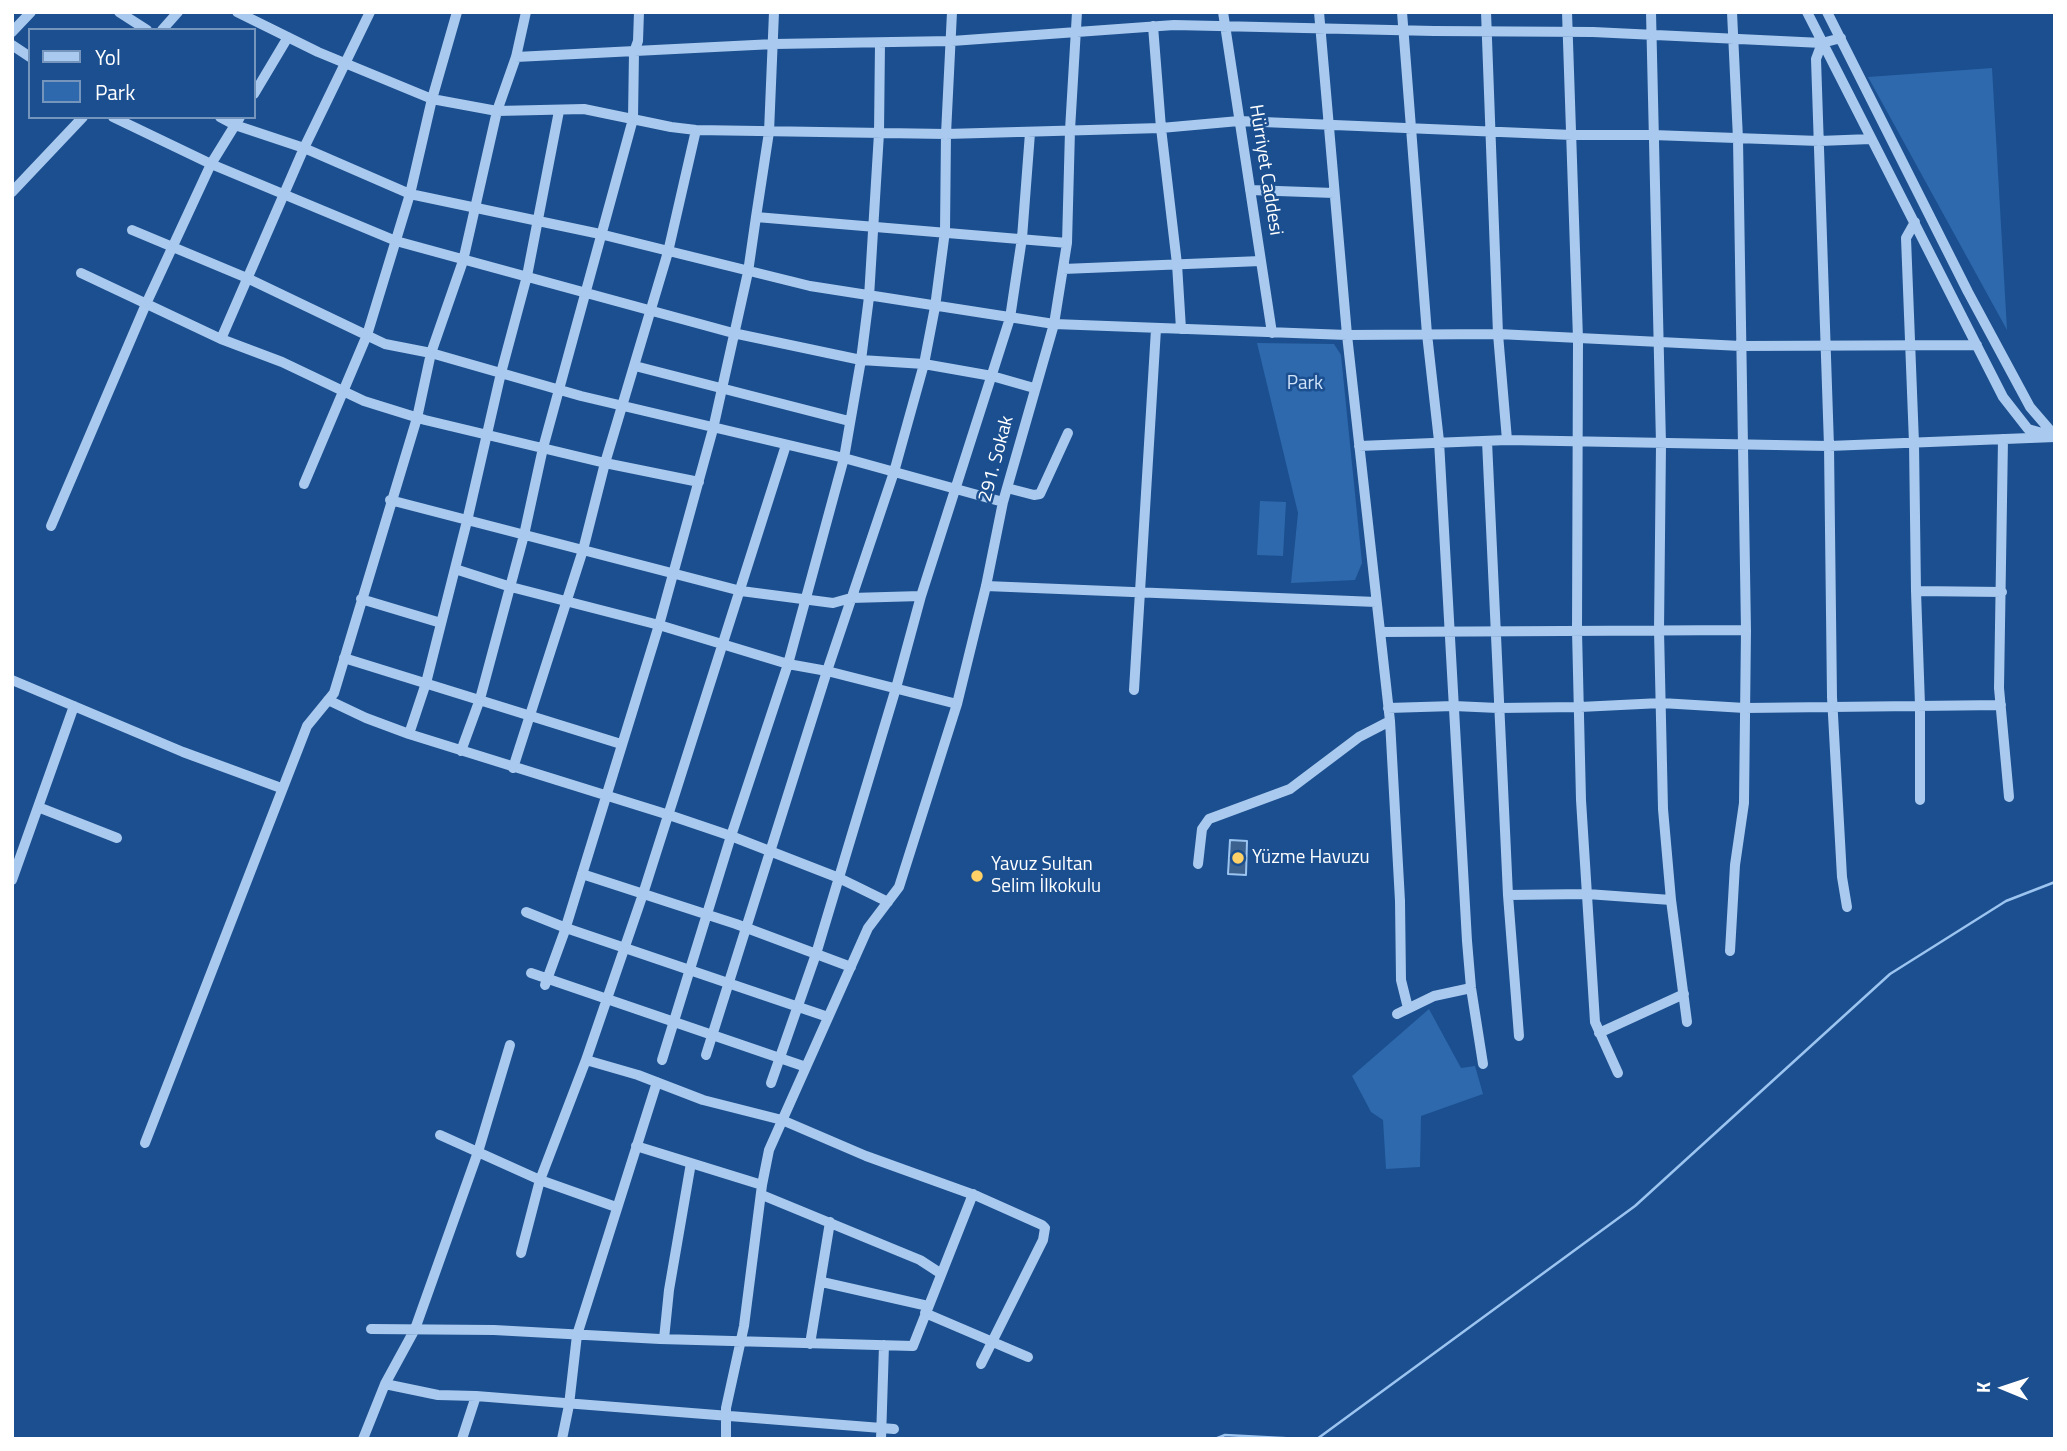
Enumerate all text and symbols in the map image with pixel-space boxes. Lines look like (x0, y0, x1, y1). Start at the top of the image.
legend (28, 28, 256, 119)
text: Yol (95, 41, 121, 73)
text: Park (95, 76, 135, 108)
street label: Hürriyet Caddesi (1243, 103, 1287, 237)
park label: Park (1287, 373, 1323, 395)
street label: 291. Sokak (975, 413, 1019, 505)
place label: Yüzme Havuzu (1252, 847, 1370, 869)
marker: Yüzme Havuzu (1230, 850, 1246, 866)
place label: Yavuz Sultan Selim İlkokulu (991, 854, 1101, 898)
marker: Yavuz Sultan Selim İlkokulu (969, 868, 985, 884)
north arrow (1969, 1353, 2039, 1423)
text: K (1968, 1381, 1997, 1393)

